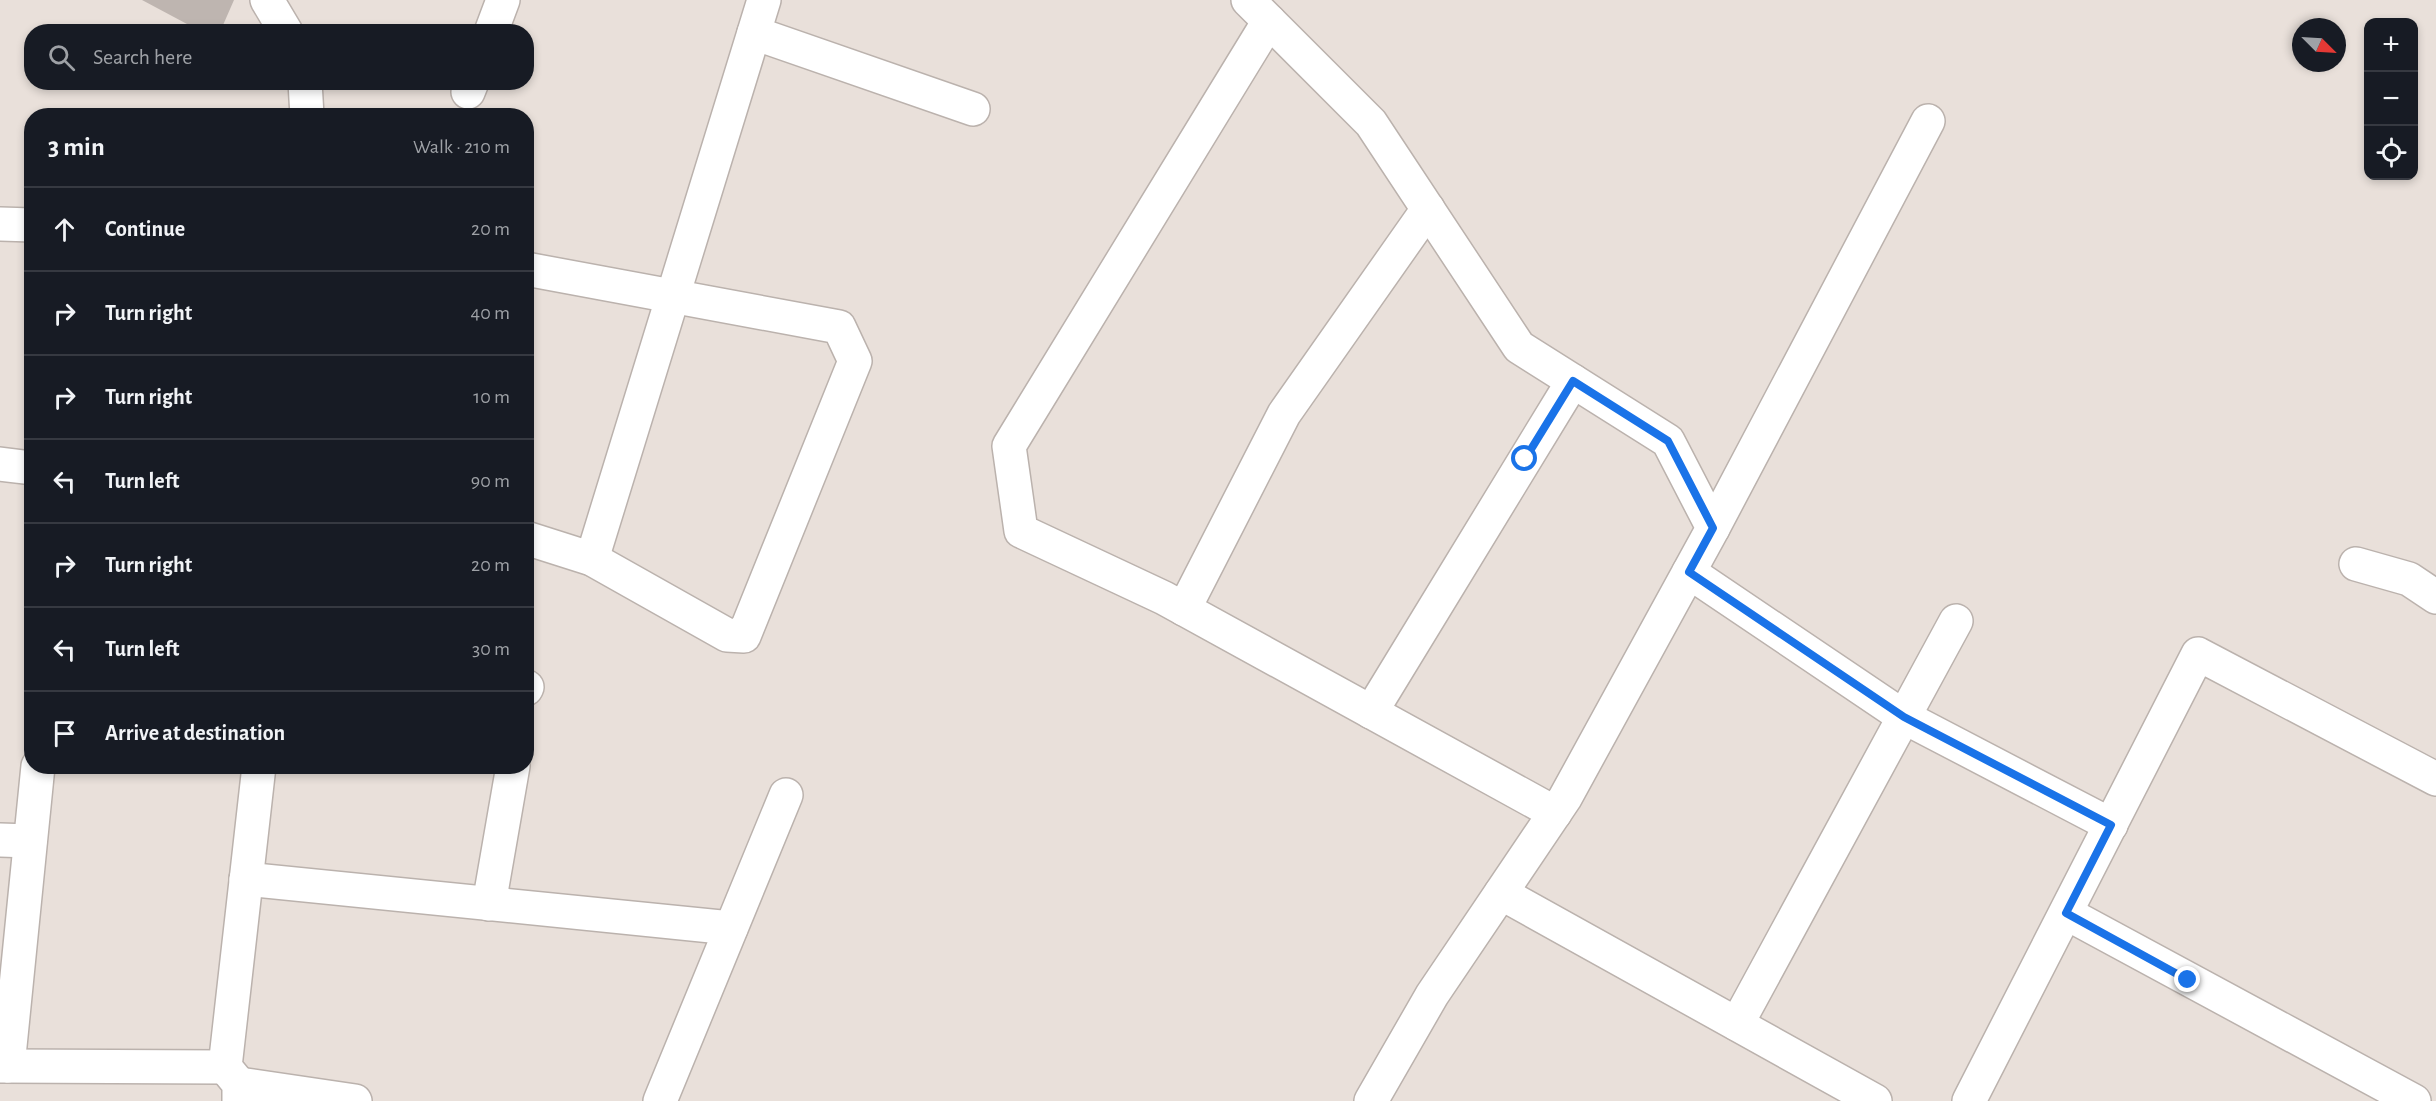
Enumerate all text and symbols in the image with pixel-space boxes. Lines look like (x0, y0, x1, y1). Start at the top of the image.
north arrow (2292, 18, 2346, 72)
map controls (2364, 18, 2418, 180)
button: + (2364, 18, 2418, 72)
search box (24, 24, 534, 90)
icon: search (45, 41, 78, 74)
text: Search here (93, 46, 192, 68)
button: − (2364, 72, 2418, 126)
button: locate (2364, 126, 2418, 180)
text: 3 min (48, 134, 105, 160)
text: Walk · 210 m (413, 137, 510, 157)
icon: ahead (48, 213, 81, 246)
text: Continue (105, 218, 185, 240)
text: 20 m (471, 219, 510, 239)
icon: right (48, 297, 81, 330)
text: Turn right (105, 302, 192, 324)
text: 40 m (471, 303, 510, 323)
icon: right (48, 381, 81, 414)
text: Turn right (105, 386, 192, 408)
text: 10 m (473, 387, 510, 407)
route start (1511, 445, 1537, 471)
icon: left (48, 465, 81, 498)
text: Turn left (105, 470, 179, 492)
text: 90 m (471, 471, 510, 491)
icon: right (48, 549, 81, 582)
text: Turn right (105, 554, 192, 576)
text: 20 m (471, 555, 510, 575)
icon: left (48, 633, 81, 666)
text: Turn left (105, 638, 179, 660)
text: 30 m (472, 639, 510, 659)
icon: arrive (48, 717, 81, 750)
text: Arrive at destination (105, 722, 285, 744)
route end (2174, 966, 2200, 992)

